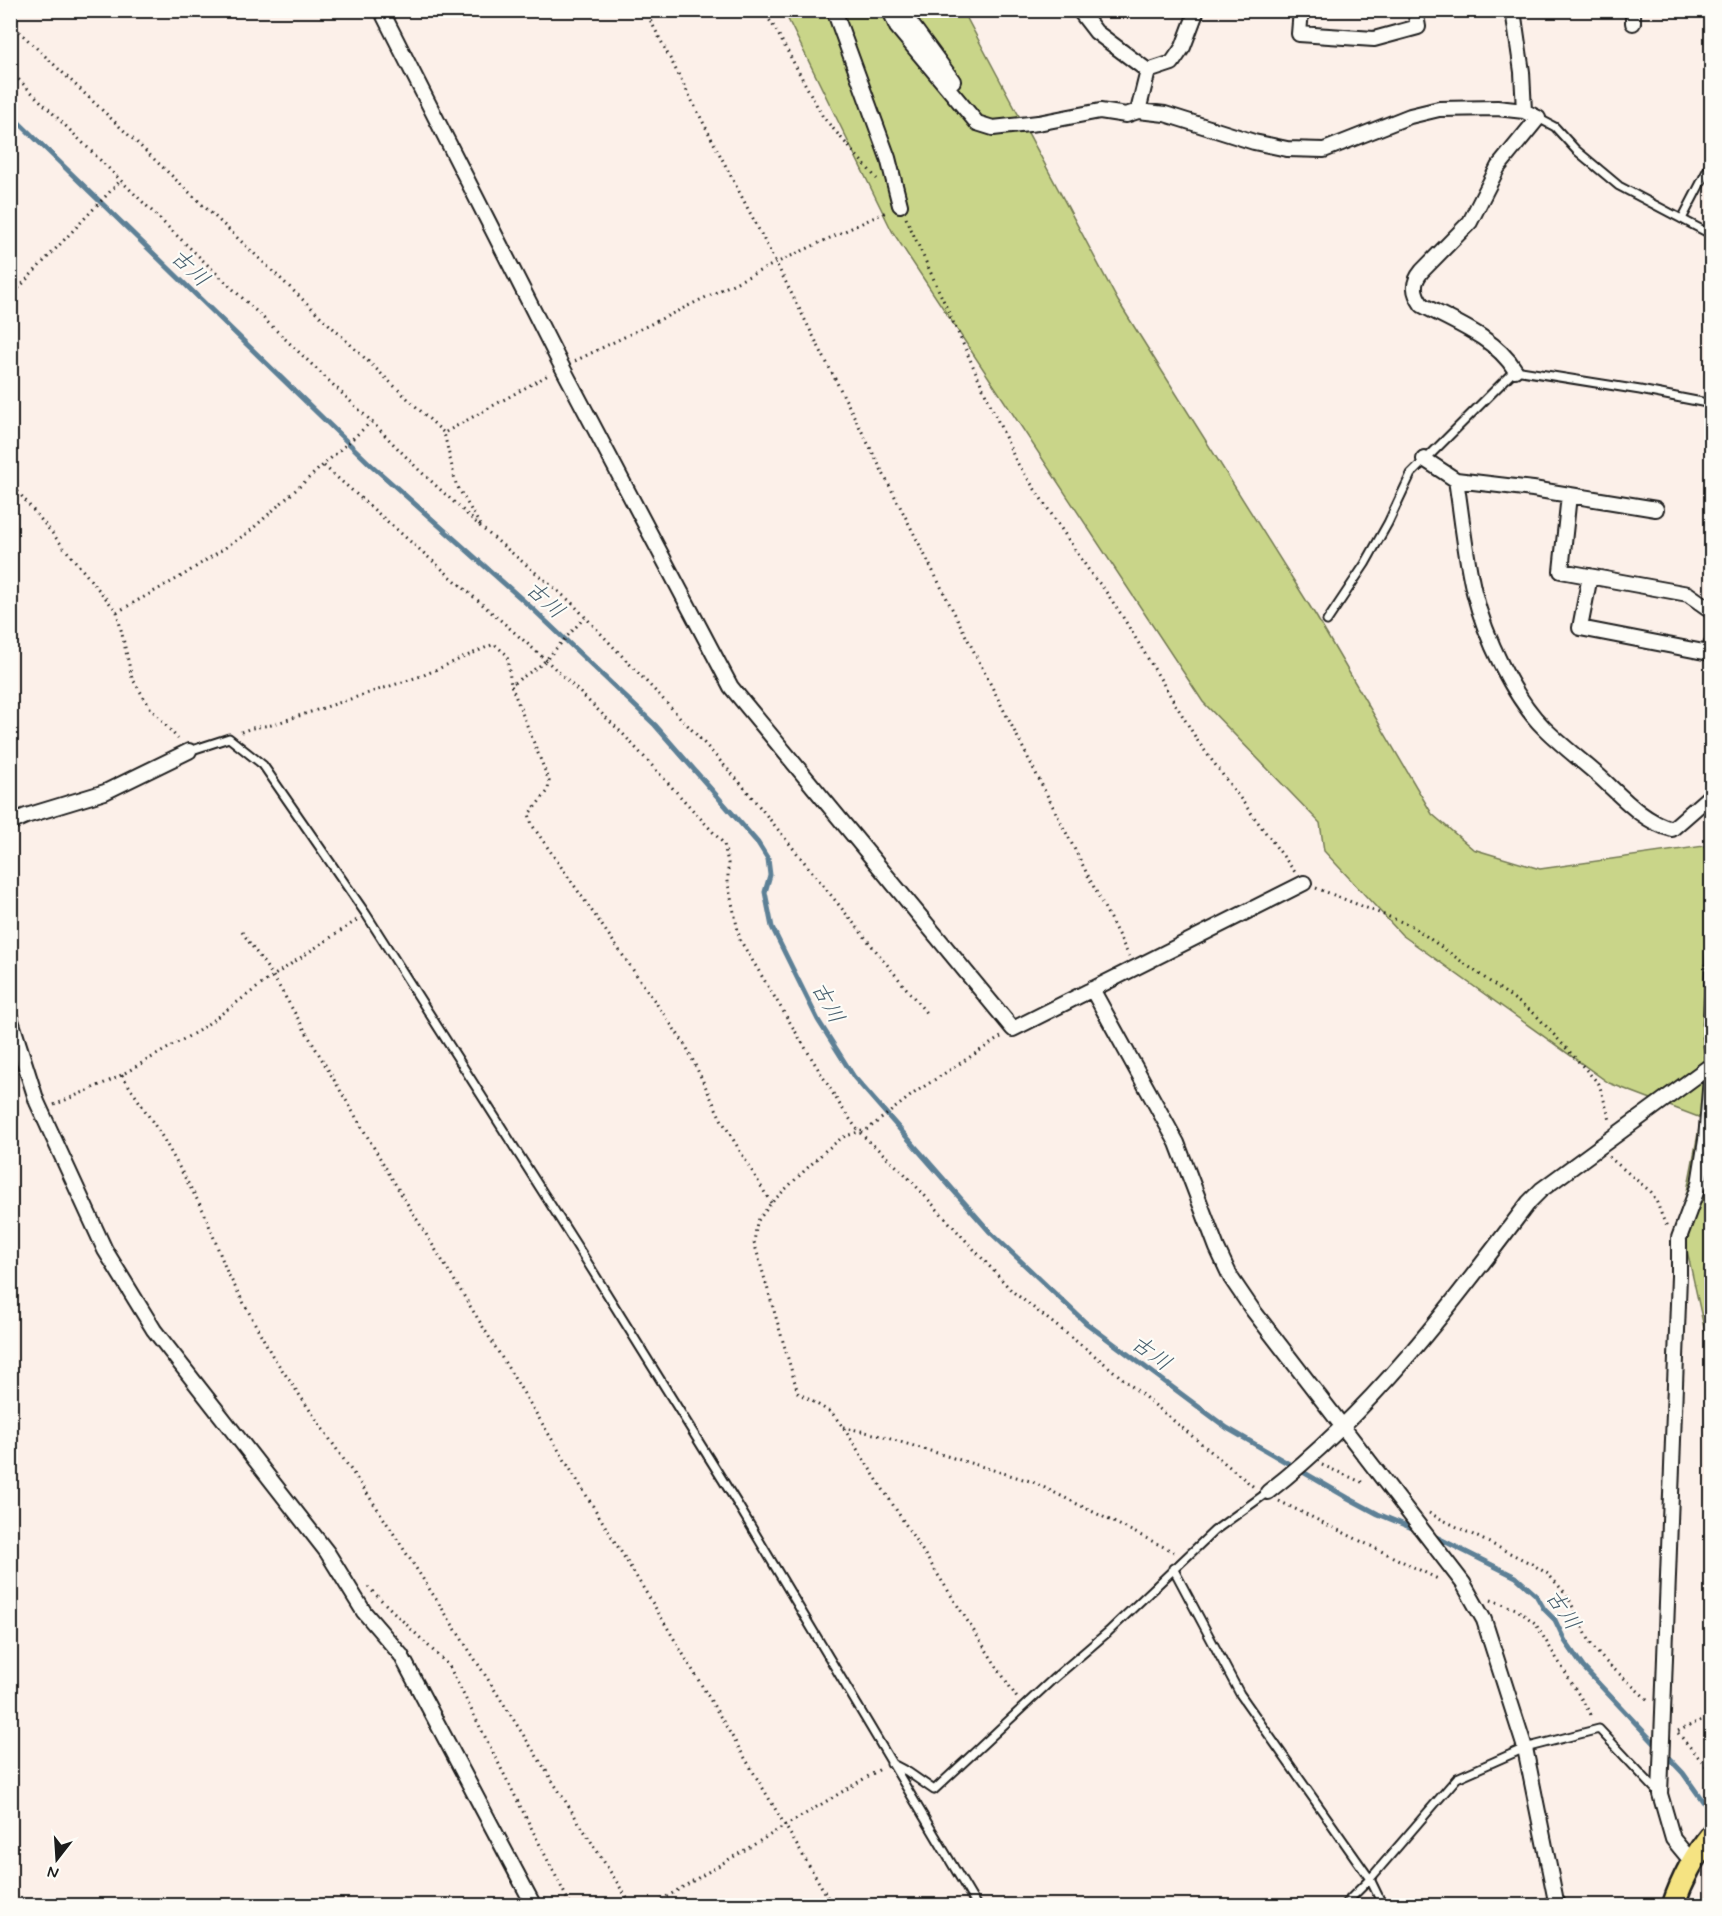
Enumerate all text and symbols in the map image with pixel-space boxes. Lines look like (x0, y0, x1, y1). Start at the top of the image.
water label: 古川 (164, 243, 215, 294)
water label: 古川 (519, 575, 570, 626)
water label: 古川 (805, 977, 850, 1029)
water label: 古川 (1125, 1329, 1177, 1378)
water label: 古川 (1538, 1584, 1586, 1636)
north arrow (27, 1829, 87, 1889)
text: N (45, 1860, 61, 1884)

